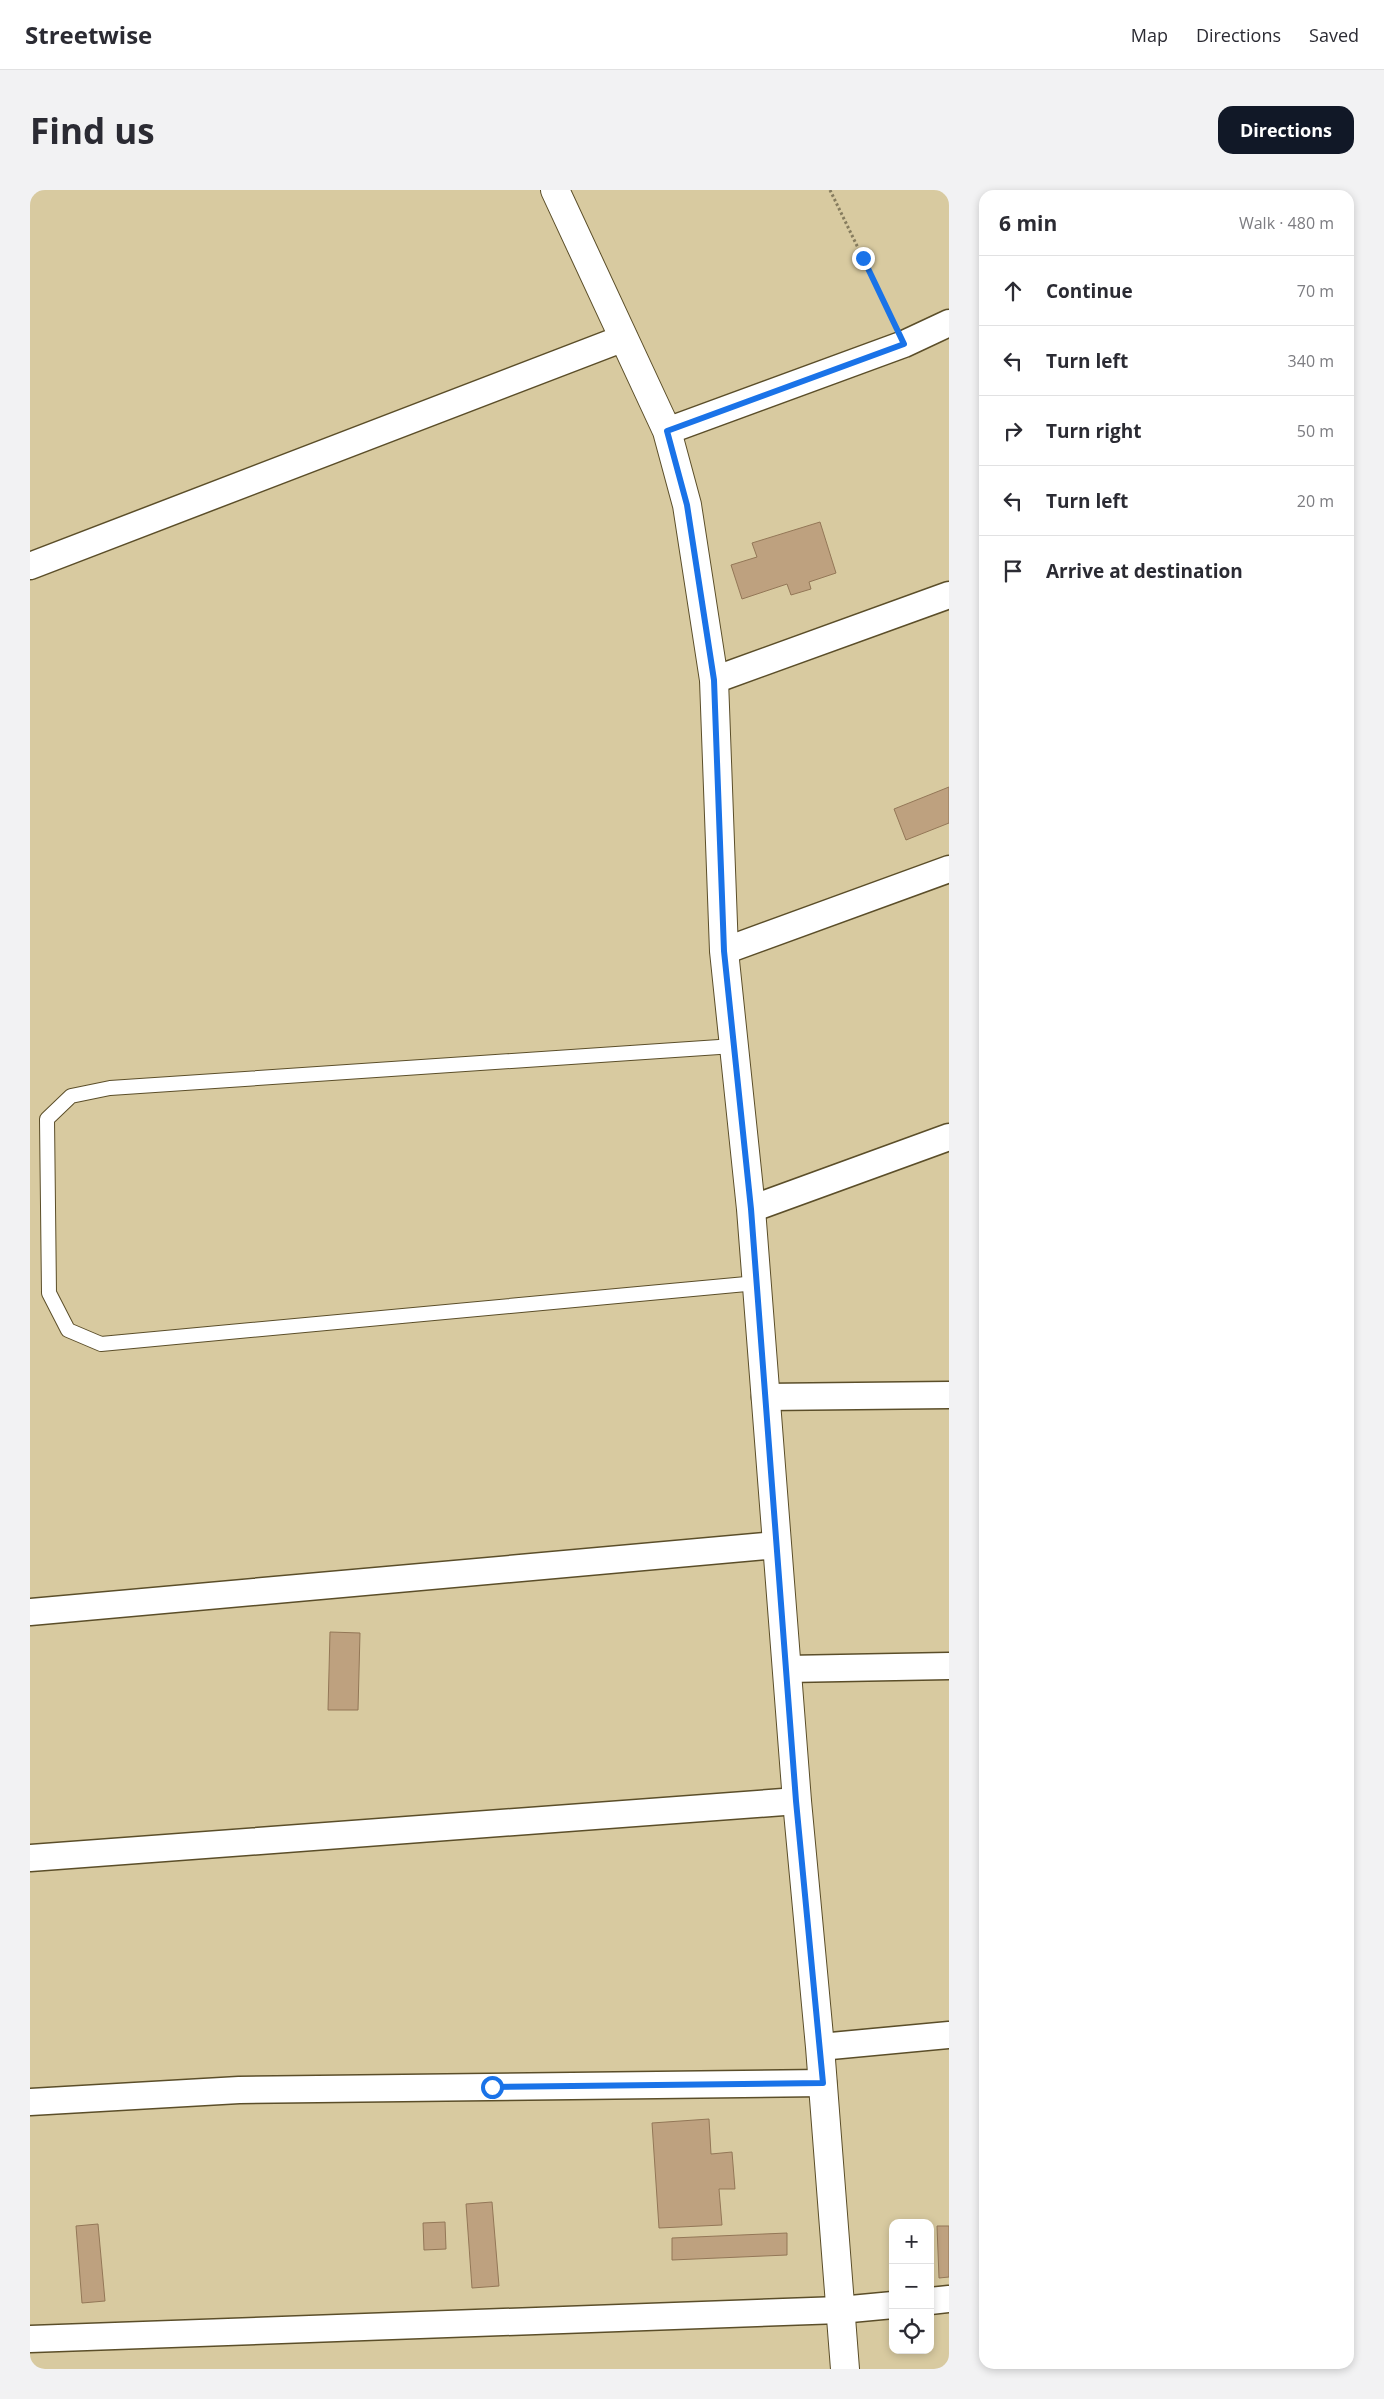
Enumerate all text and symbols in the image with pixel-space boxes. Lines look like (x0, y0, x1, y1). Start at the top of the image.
text: Streetwise (25, 18, 152, 51)
text: Map (1131, 23, 1168, 47)
text: Directions (1196, 23, 1281, 47)
text: Saved (1309, 23, 1359, 47)
button: Directions (1218, 106, 1354, 154)
text: Find us (30, 107, 155, 154)
text: 6 min (999, 209, 1057, 237)
text: Walk · 480 m (1239, 212, 1334, 234)
route end (852, 247, 875, 270)
icon: ahead (999, 277, 1027, 305)
text: Continue (1046, 278, 1133, 304)
text: 70 m (1297, 280, 1334, 302)
icon: left (999, 347, 1027, 375)
text: Turn left (1046, 348, 1128, 374)
text: 340 m (1288, 350, 1334, 372)
icon: right (999, 417, 1027, 445)
text: Turn right (1046, 418, 1141, 444)
text: 50 m (1297, 420, 1334, 442)
icon: left (999, 487, 1027, 515)
text: Turn left (1046, 488, 1128, 514)
text: 20 m (1297, 490, 1334, 512)
icon: arrive (999, 557, 1027, 585)
text: Arrive at destination (1046, 558, 1243, 584)
route start (481, 2076, 504, 2099)
map controls (889, 2219, 934, 2354)
button: + (889, 2219, 934, 2264)
button: − (889, 2264, 934, 2309)
button: locate (889, 2309, 934, 2354)

